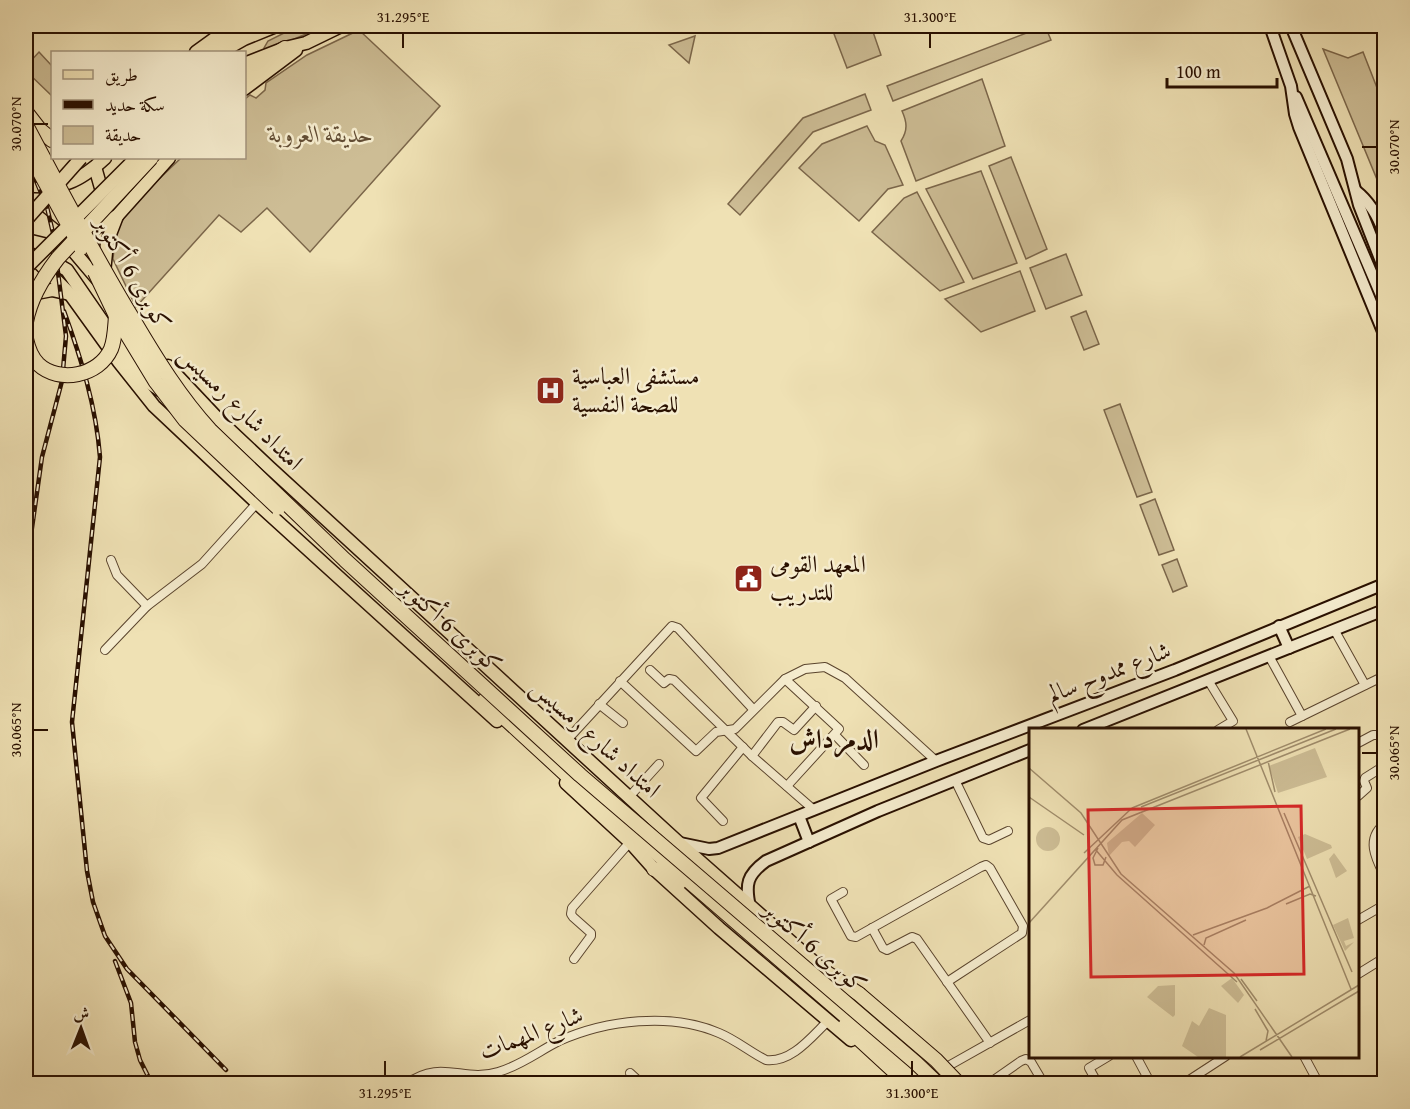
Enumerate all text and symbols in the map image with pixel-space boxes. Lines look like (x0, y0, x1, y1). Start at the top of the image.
text: 31.295°E (377, 6, 430, 27)
text: 31.300°E (904, 6, 957, 27)
legend (51, 51, 246, 159)
scale bar (1167, 51, 1276, 89)
text: 100 m (1176, 58, 1221, 85)
text: طريق (105, 61, 138, 88)
text: سكة حديد (105, 91, 165, 118)
text: 30.070°N (5, 96, 26, 151)
park label: حديقة العروبة (266, 116, 374, 151)
text: 30.070°N (1383, 119, 1404, 174)
text: حديقة (105, 121, 141, 148)
street label: كوبرى 6 أكتوبر (85, 206, 180, 336)
street label: امتداد شارع رمسيس (169, 337, 312, 480)
place label: مستشفى العباسية للصحة النفسية (572, 358, 700, 421)
hospital icon: مستشفى العباسية للصحة النفسية (535, 374, 567, 406)
place label: المعهد القومى للتدريب (770, 546, 866, 609)
public building icon: المعهد القومى للتدريب (733, 562, 765, 594)
street label: كوبرى 6 أكتوبر (390, 568, 510, 681)
street label: شارع ممدوح سالم (1042, 632, 1177, 715)
street label: امتداد شارع رمسيس (522, 670, 669, 808)
text: 30.065°N (5, 702, 26, 757)
district label: الدمرداش (789, 718, 879, 758)
text: 30.065°N (1383, 725, 1404, 780)
inset map (1029, 728, 1359, 1058)
street label: كوبرى 6 أكتوبر (754, 890, 875, 1001)
street label: شارع المهمات (474, 997, 589, 1071)
north arrow (51, 998, 111, 1058)
text: ش (73, 1001, 89, 1025)
text: 31.295°E (359, 1082, 412, 1103)
text: 31.300°E (886, 1082, 939, 1103)

